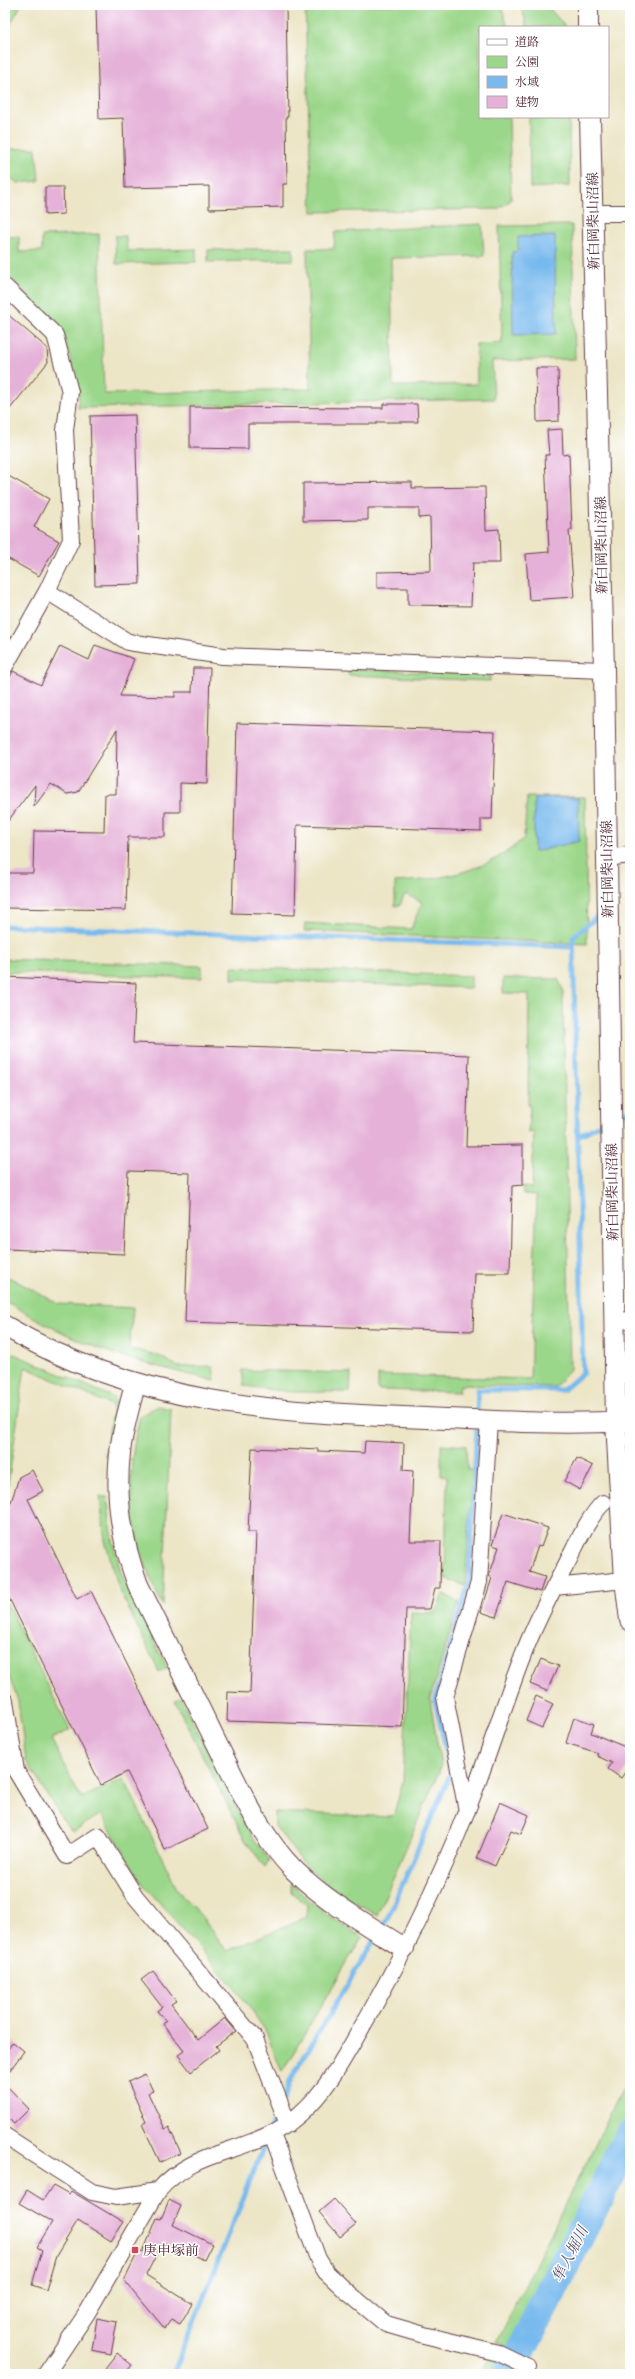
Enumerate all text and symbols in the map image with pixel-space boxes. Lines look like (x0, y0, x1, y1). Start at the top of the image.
legend (479, 26, 609, 118)
text: 道路 (515, 34, 539, 50)
text: 公園 (515, 54, 539, 70)
text: 水域 (515, 74, 539, 90)
text: 建物 (515, 94, 539, 110)
street label: 新白岡柴山沼線 (583, 172, 604, 270)
street label: 新白岡柴山沼線 (591, 496, 612, 594)
street label: 新白岡柴山沼線 (597, 820, 618, 918)
street label: 新白岡柴山沼線 (602, 1143, 623, 1241)
water label: 隼人堀川 (547, 2221, 593, 2285)
place label: 庚申塚前 (143, 2241, 199, 2260)
marker: 庚申塚前 (130, 2245, 140, 2255)

